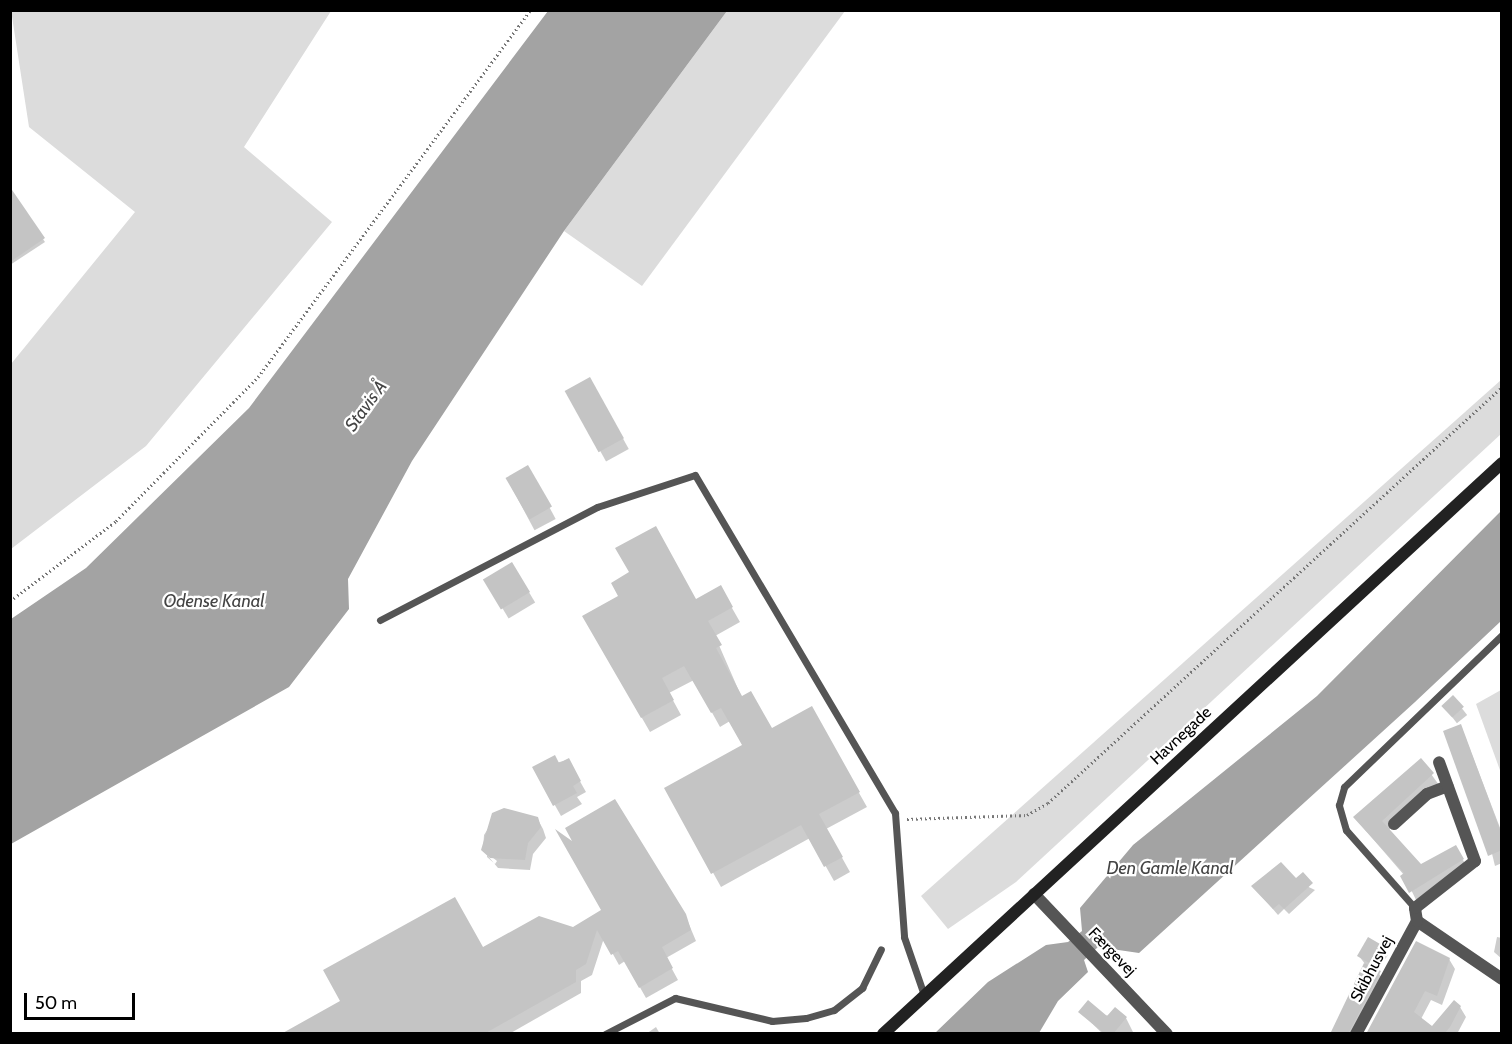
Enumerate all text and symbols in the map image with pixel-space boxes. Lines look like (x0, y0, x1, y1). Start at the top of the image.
water label: Stavis Å (340, 377, 392, 435)
water label: Odense Kanal (163, 590, 265, 612)
street label: Havnegade (1147, 703, 1215, 769)
water label: Den Gamle Kanal (1106, 857, 1234, 879)
street label: Færgevej (1084, 924, 1140, 980)
street label: Skibhusvej (1347, 933, 1397, 1005)
scale bar (27, 981, 138, 1019)
text: 50 m (35, 992, 77, 1014)

